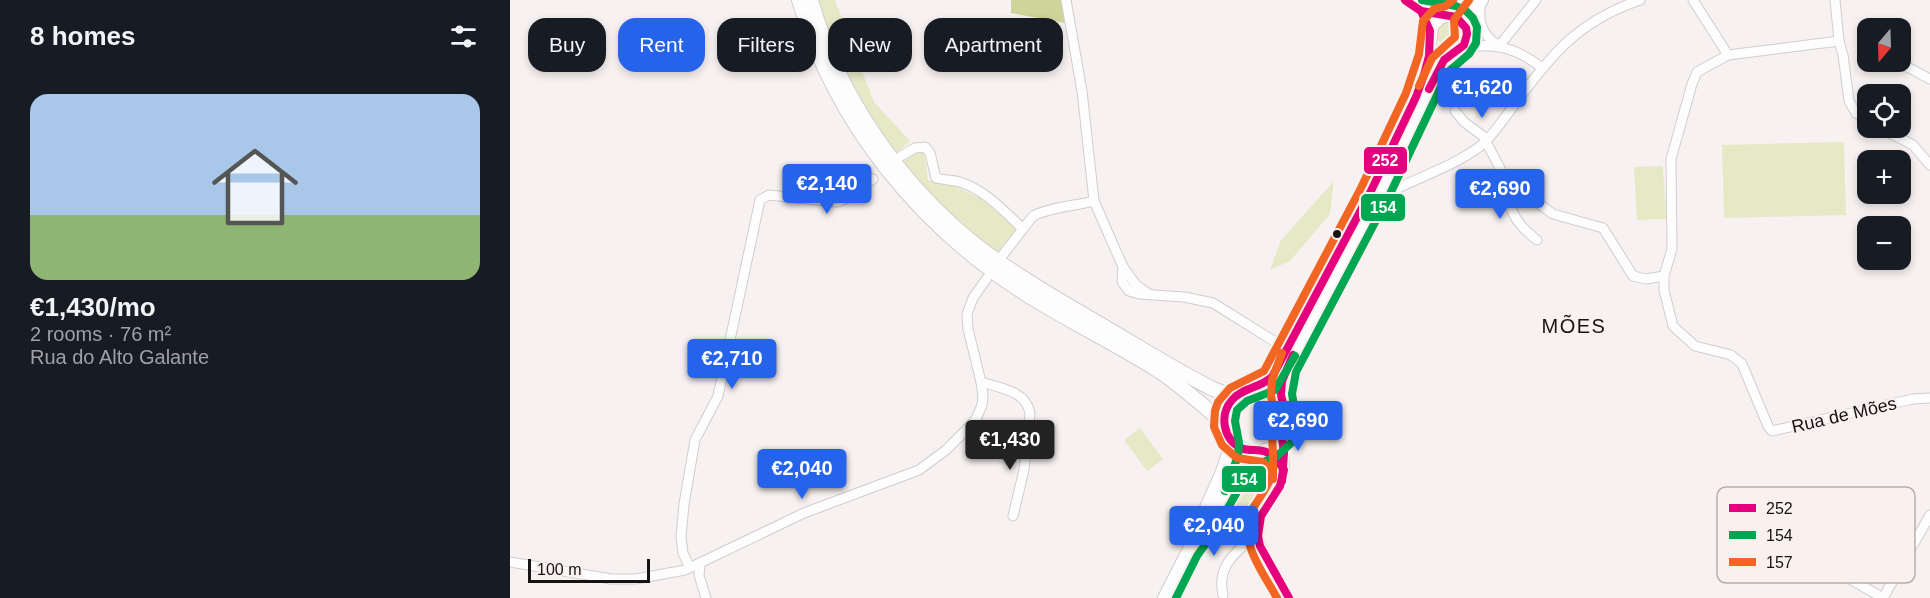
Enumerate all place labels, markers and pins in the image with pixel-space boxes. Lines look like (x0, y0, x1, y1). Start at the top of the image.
pin: €1,620 (1433, 68, 1531, 119)
pin: €2,140 (778, 164, 876, 215)
pin: €2,690 (1451, 169, 1549, 220)
unlabelled marker (1331, 228, 1343, 240)
pin: €2,710 (683, 339, 781, 390)
pin: €2,690 (1249, 401, 1347, 452)
pin: €1,430 (961, 420, 1059, 471)
pin: €2,040 (753, 449, 851, 500)
pin: €2,040 (1165, 506, 1263, 557)

